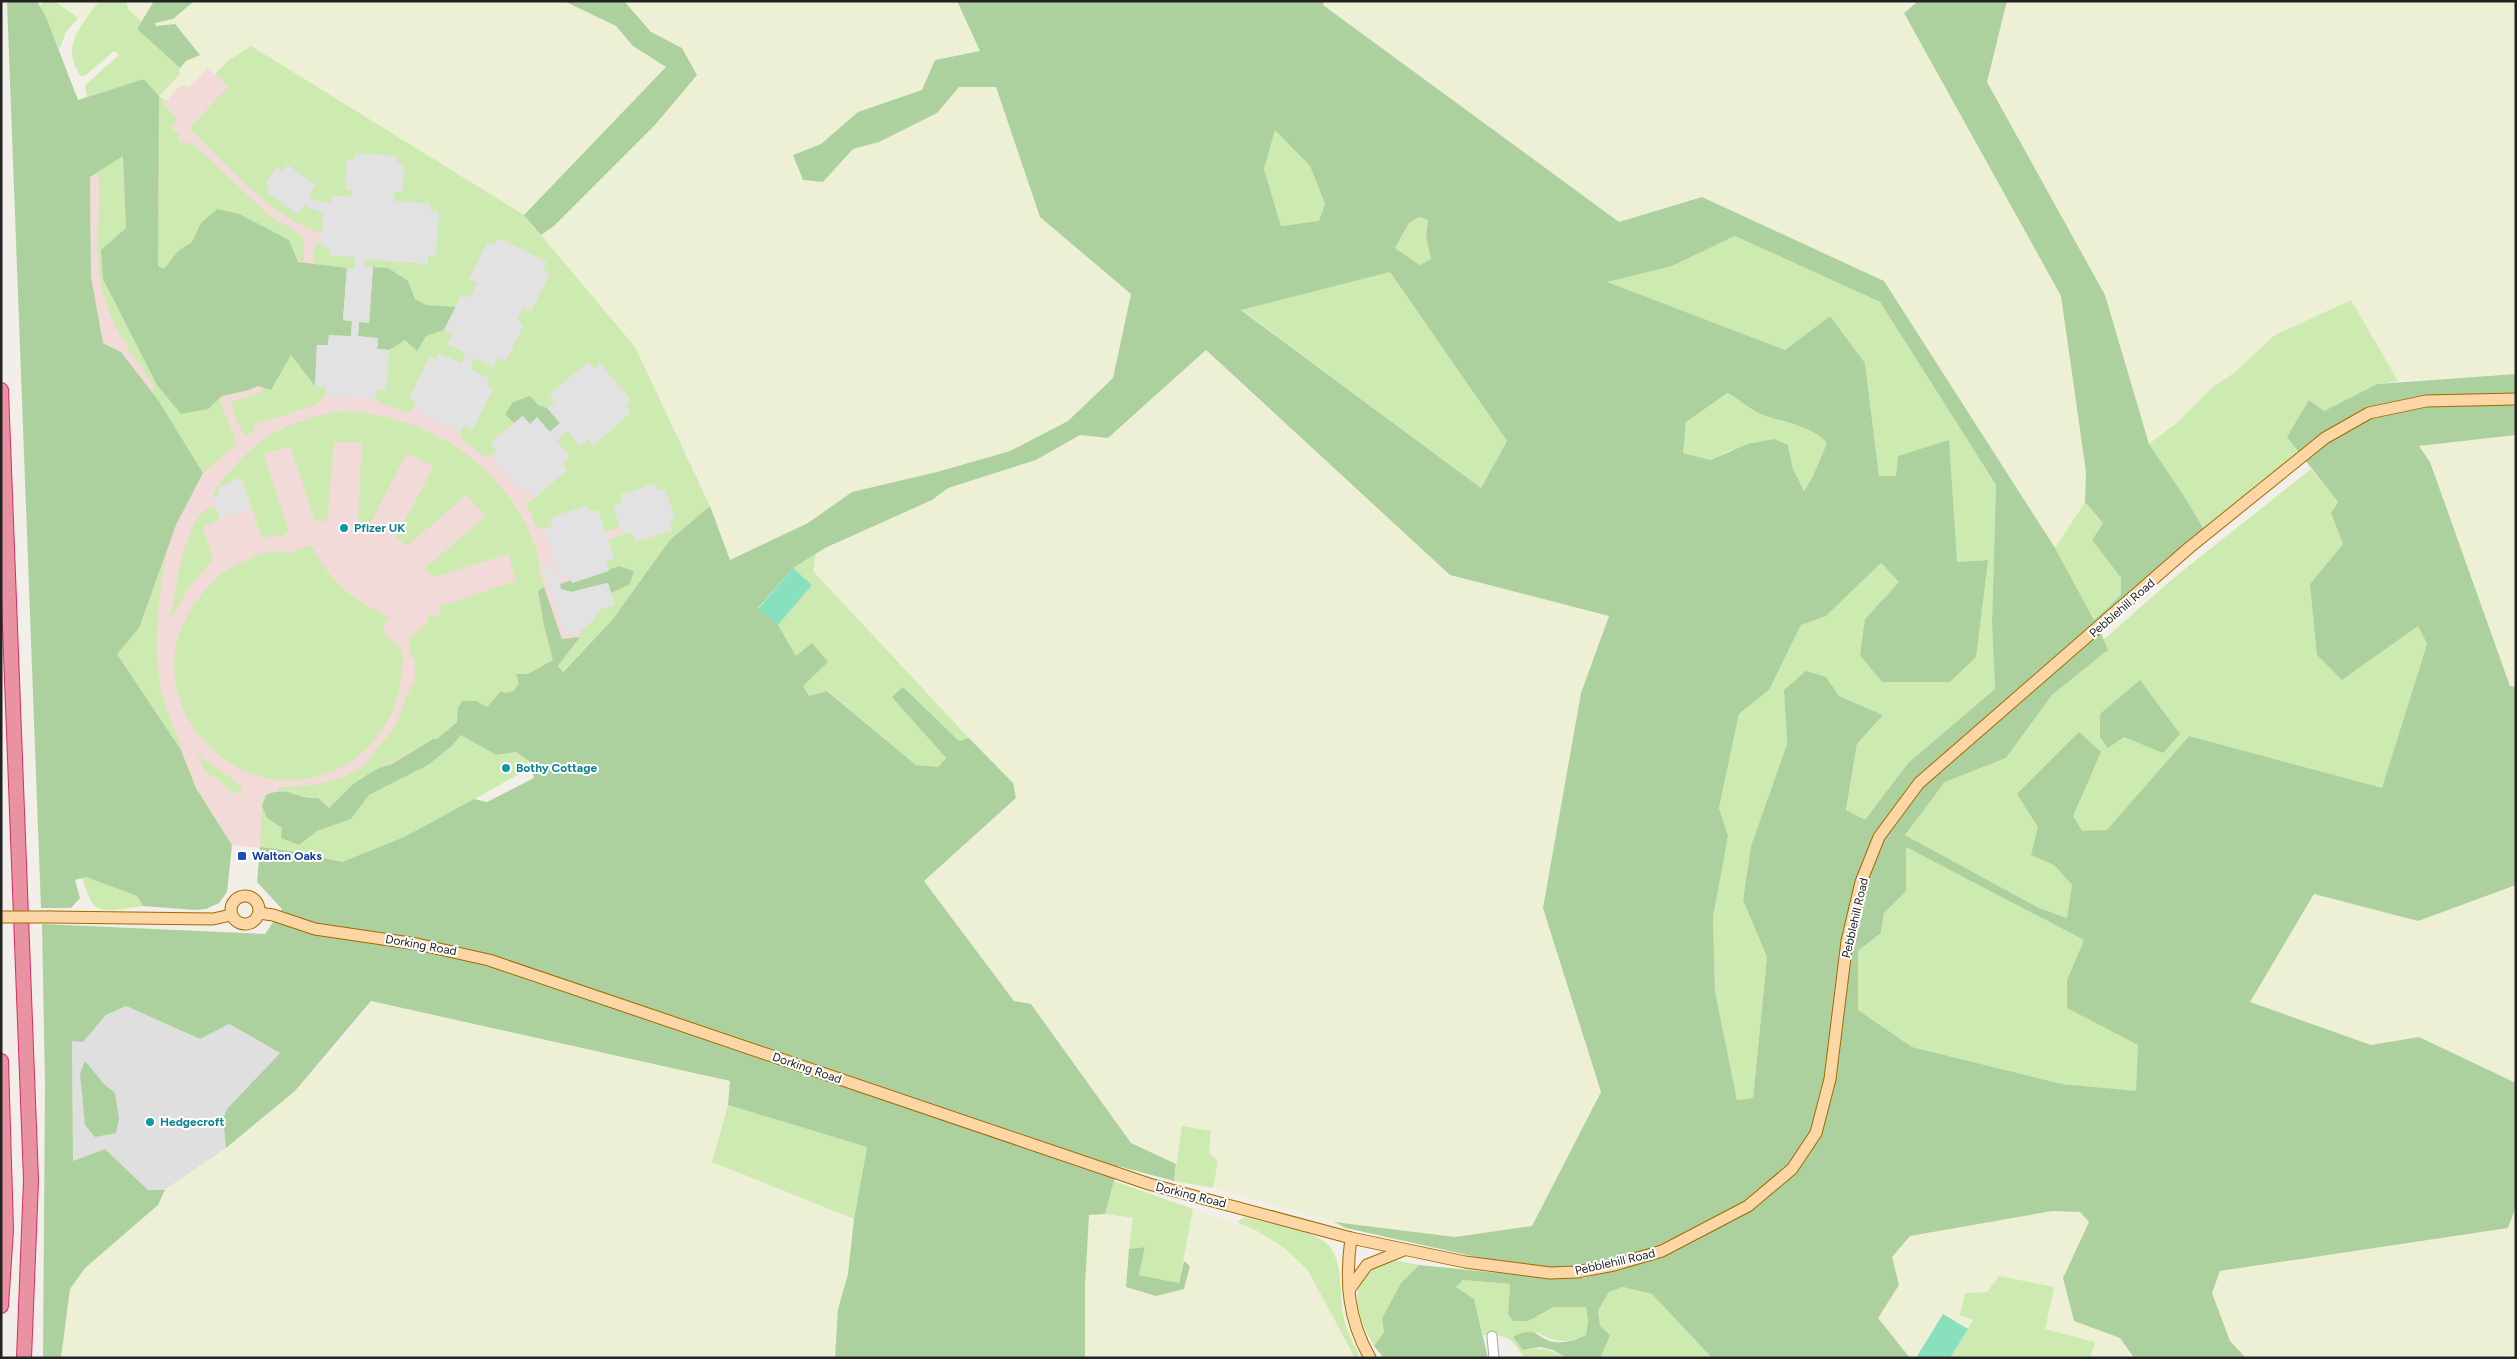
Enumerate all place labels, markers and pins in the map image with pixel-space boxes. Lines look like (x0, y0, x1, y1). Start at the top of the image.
place label: Pfizer UK (354, 521, 405, 535)
marker: Pfizer UK (338, 522, 350, 534)
place label: Bothy Cottage (516, 761, 597, 775)
marker: Bothy Cottage (500, 762, 512, 774)
place label: Walton Oaks (252, 849, 322, 863)
marker: Walton Oaks (236, 850, 248, 862)
place label: Hedgecroft (160, 1115, 224, 1129)
marker: Hedgecroft (144, 1116, 156, 1128)

